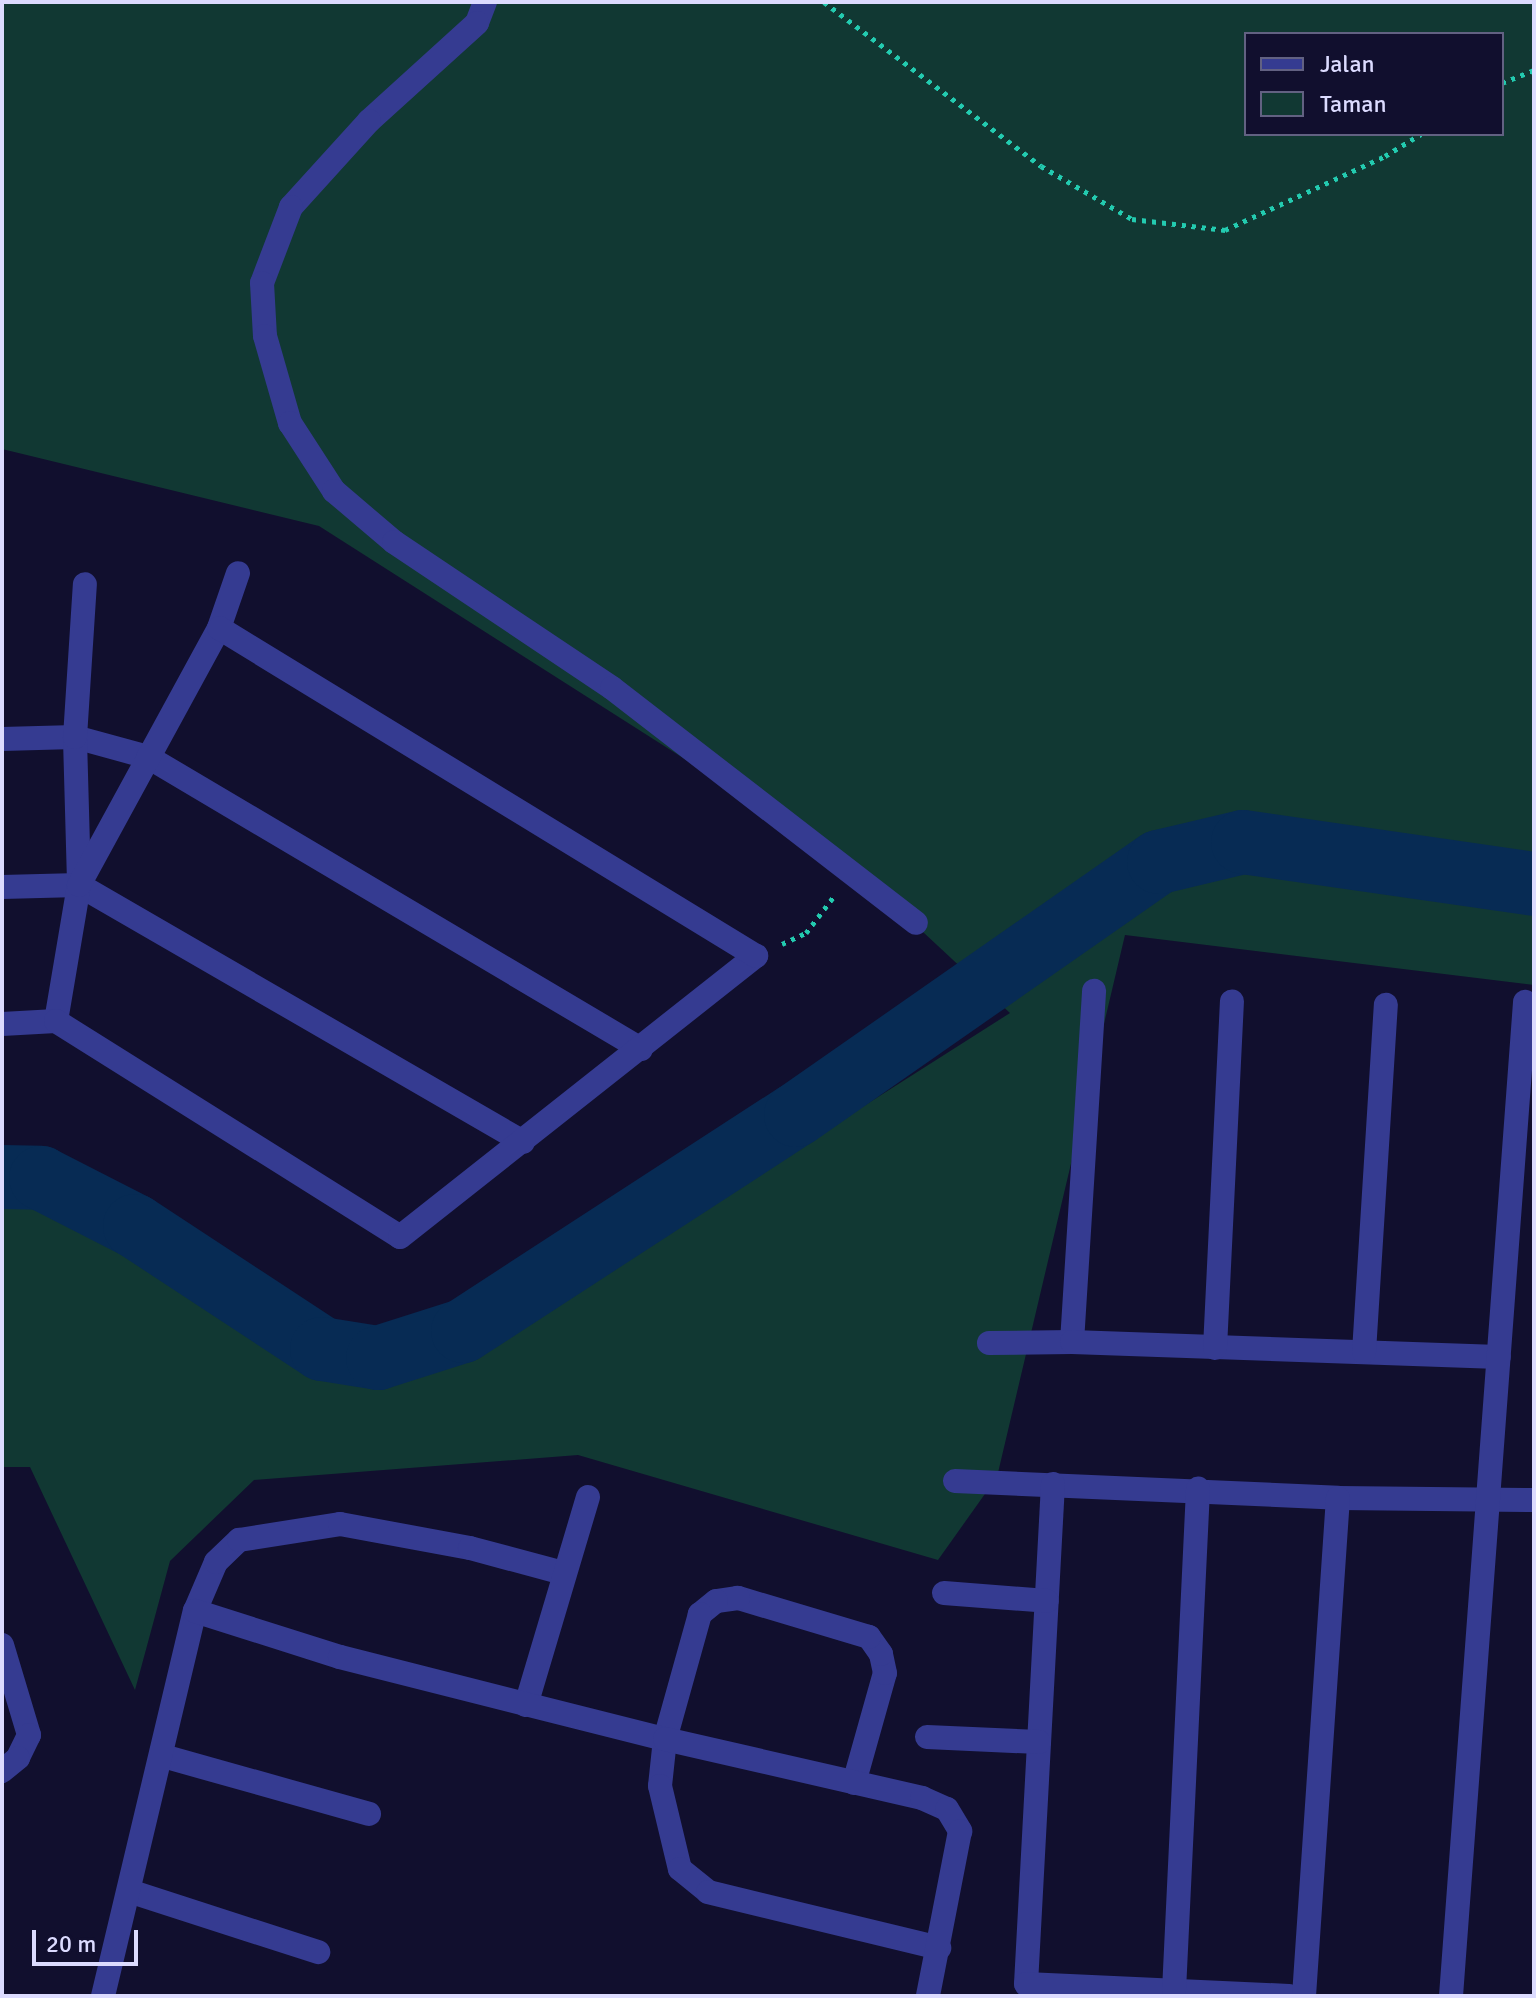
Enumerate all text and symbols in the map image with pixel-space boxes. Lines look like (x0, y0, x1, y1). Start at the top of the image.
legend (1244, 32, 1504, 136)
text: Jalan (1320, 49, 1375, 79)
text: Taman (1320, 89, 1387, 119)
scale bar (36, 1914, 142, 1964)
text: 20 m (46, 1929, 96, 1959)

